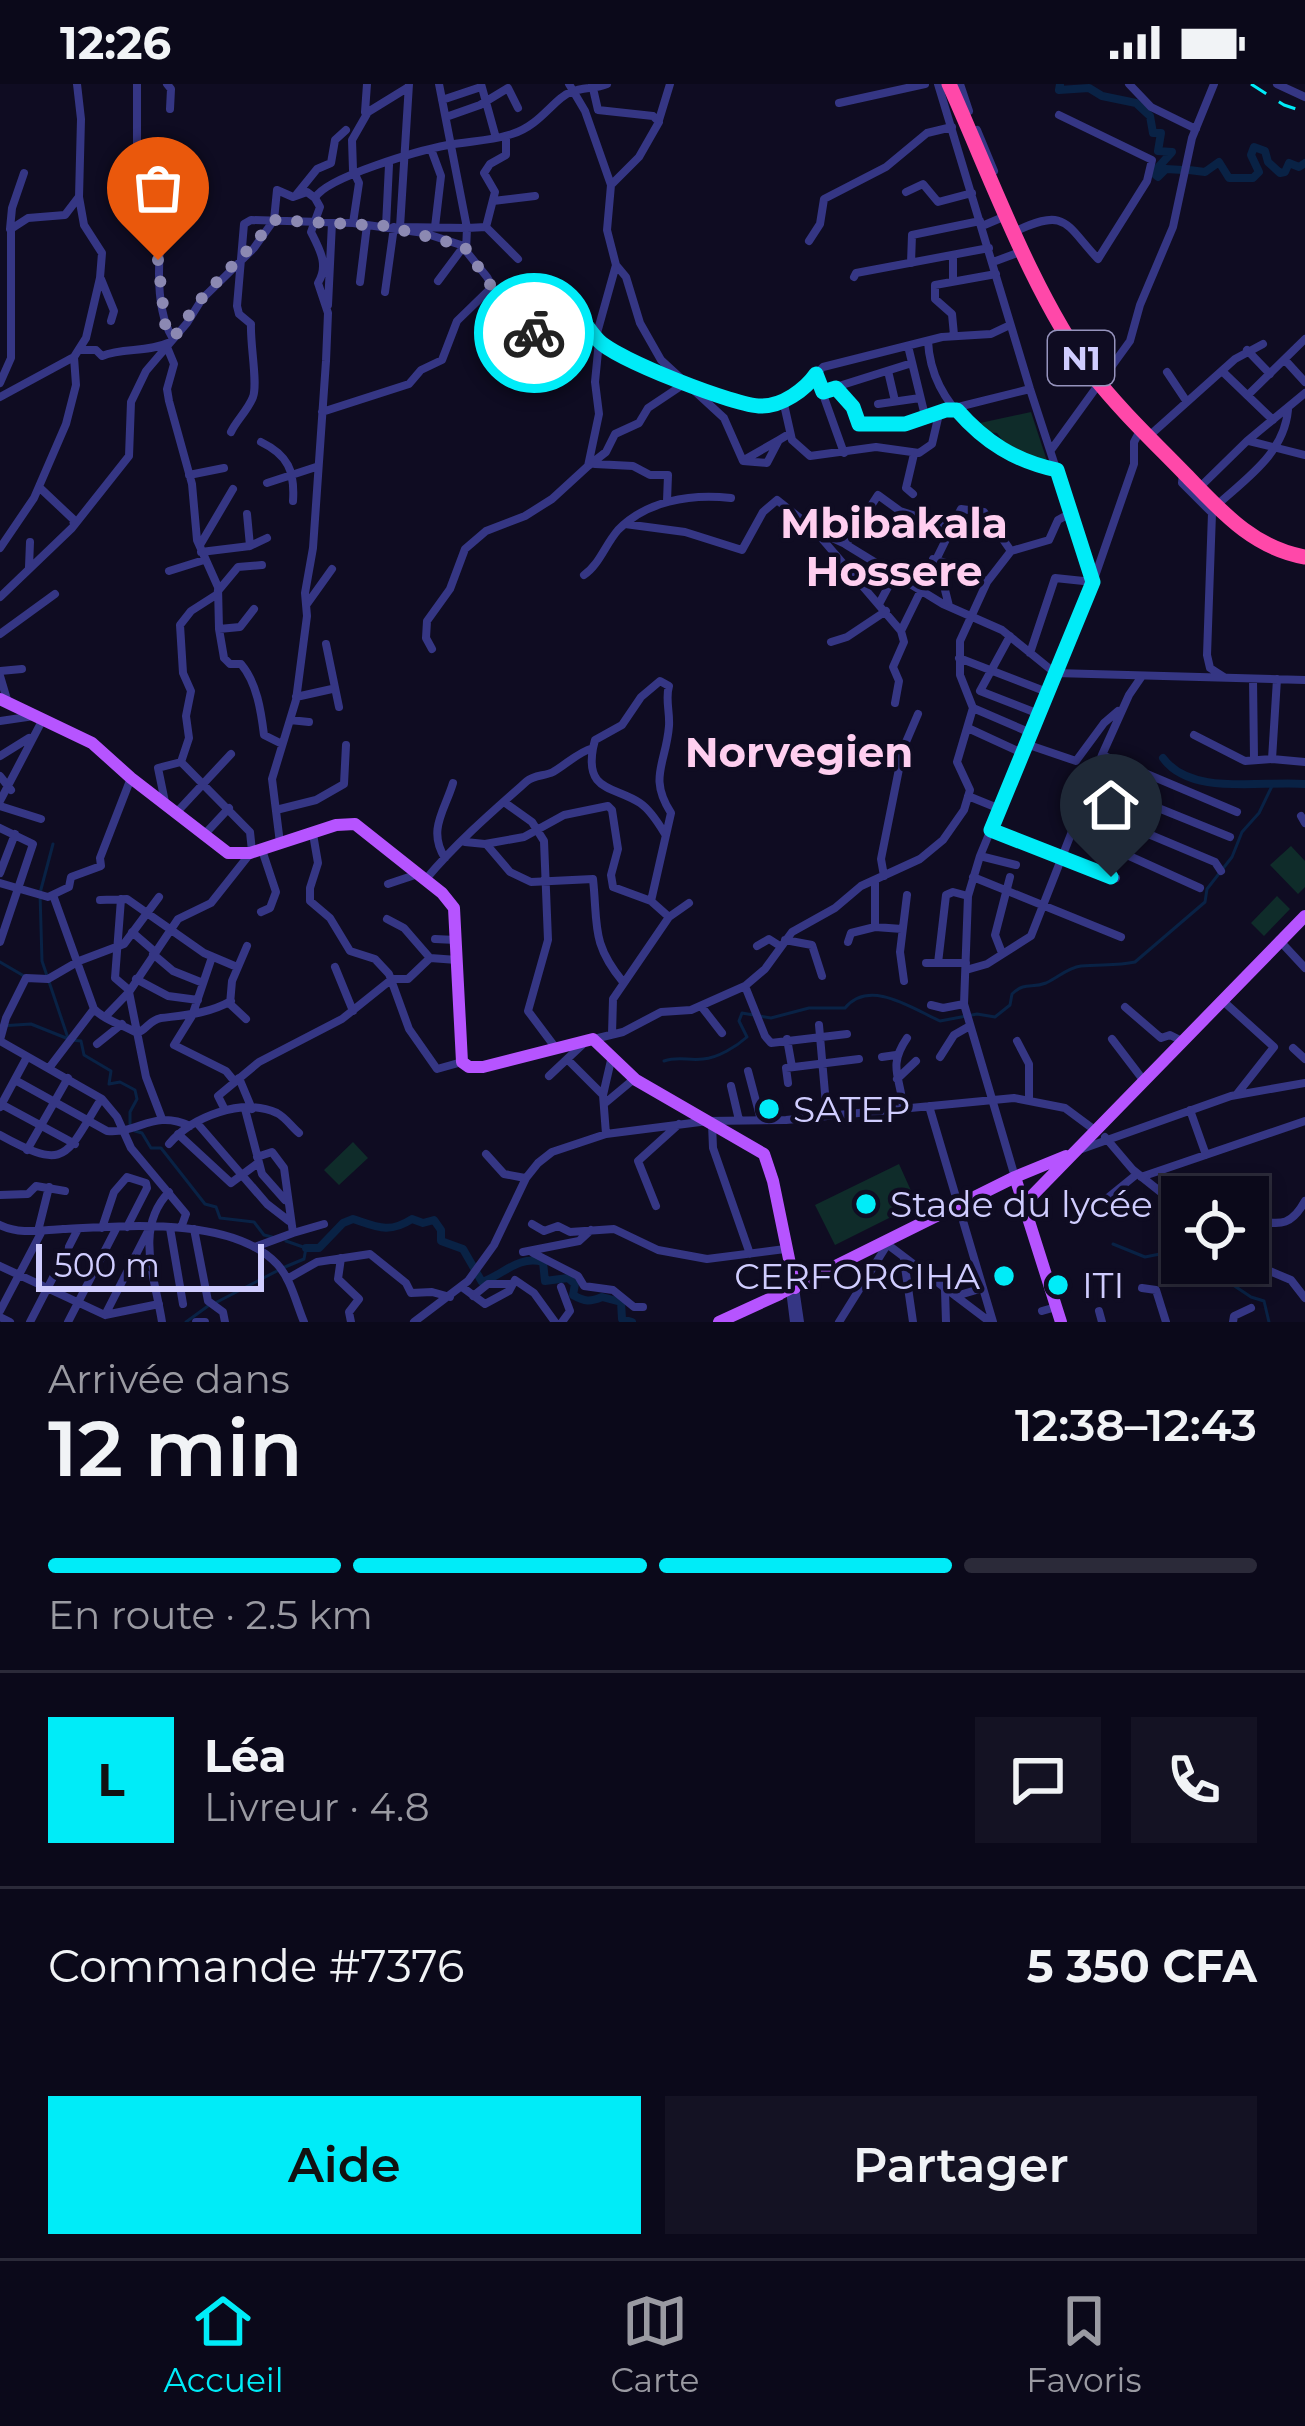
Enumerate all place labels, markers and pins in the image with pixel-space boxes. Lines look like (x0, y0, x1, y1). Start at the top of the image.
pin (107, 137, 209, 260)
pin (1060, 754, 1162, 877)
place label: SATEP (793, 1087, 910, 1131)
marker: SATEP (756, 1096, 782, 1122)
place label: Stade du lycée (890, 1182, 1153, 1226)
marker: Stade du lycée (853, 1191, 879, 1217)
place label: CERFORCIHA (734, 1254, 980, 1298)
marker: CERFORCIHA (991, 1263, 1017, 1289)
place label: ITI (1082, 1263, 1124, 1307)
marker: ITI (1045, 1272, 1071, 1298)

